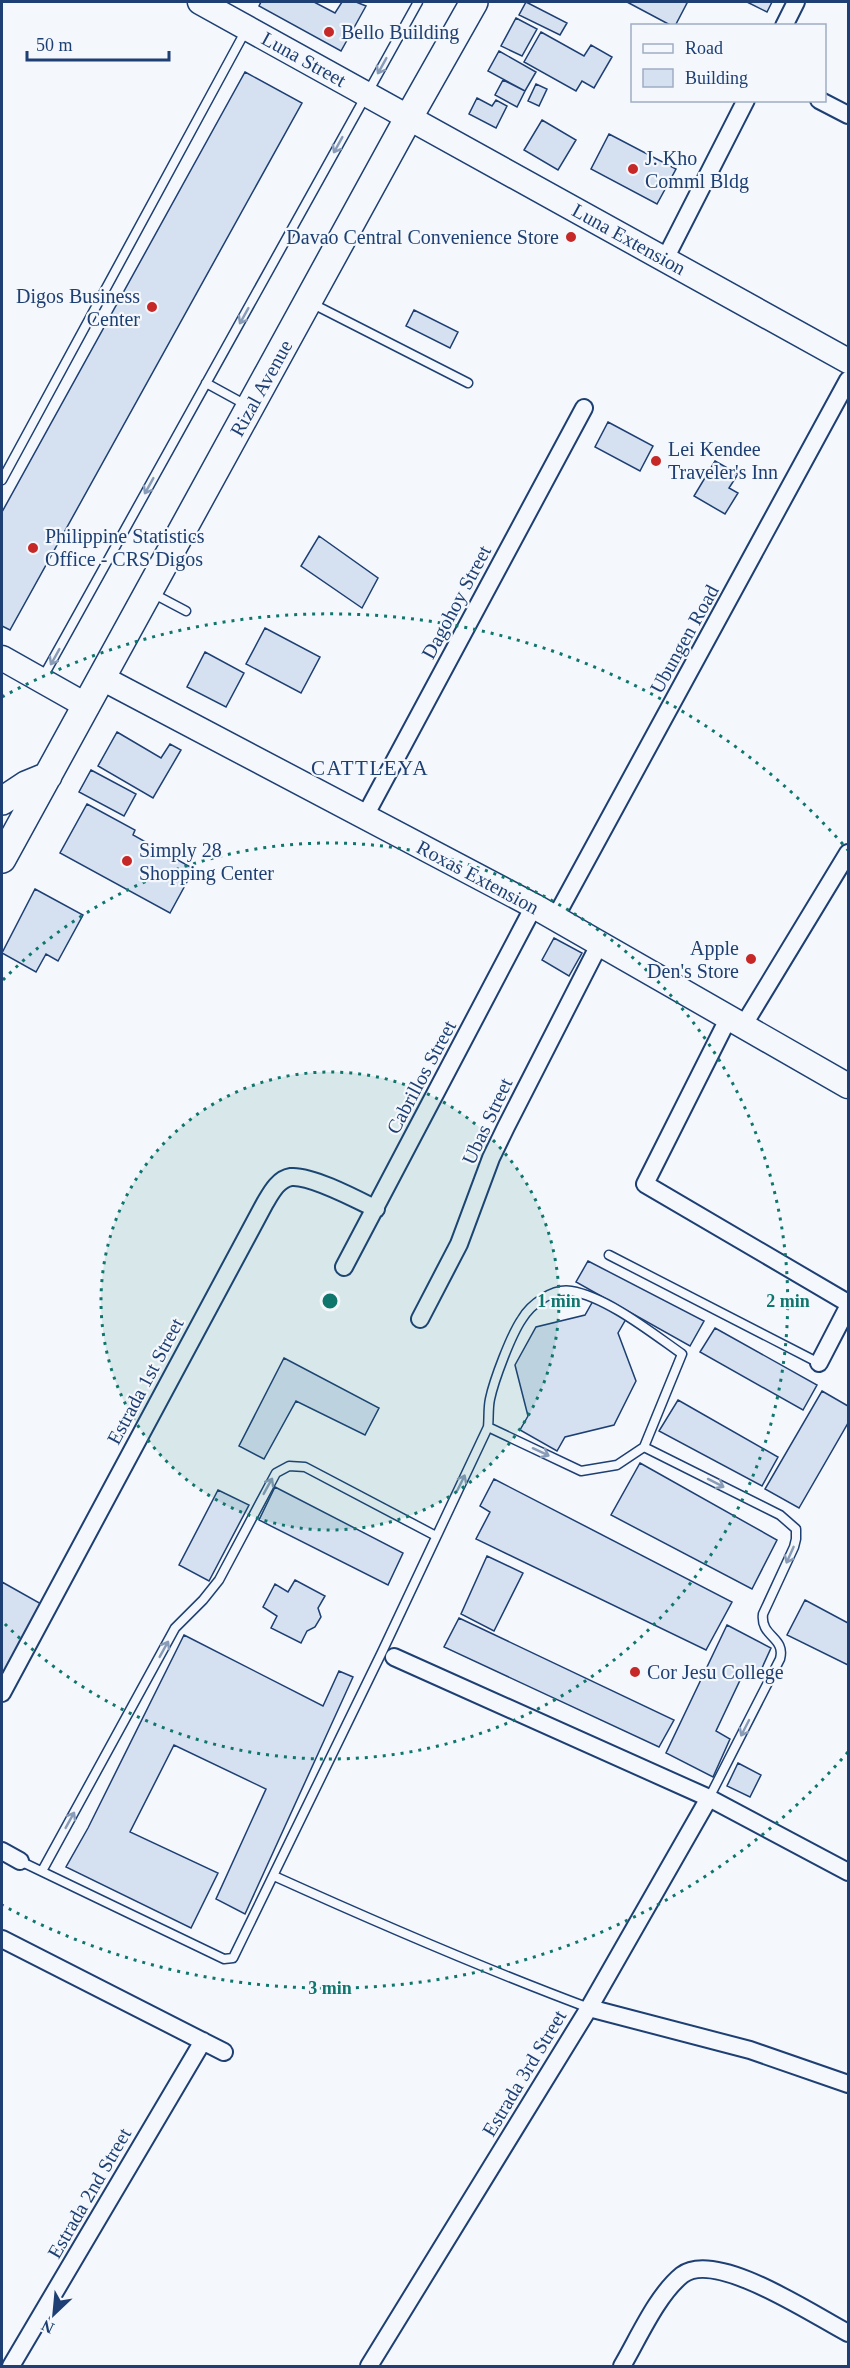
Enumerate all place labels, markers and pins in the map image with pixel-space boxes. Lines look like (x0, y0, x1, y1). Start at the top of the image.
place label: Bello Building (341, 21, 459, 44)
marker: Bello Building (322, 25, 336, 39)
place label: J. Kho Comml Bldg (645, 147, 749, 193)
marker: J. Kho Comml Bldg (626, 162, 640, 176)
place label: Davao Central Convenience Store (286, 226, 559, 248)
marker: Davao Central Convenience Store (564, 230, 578, 244)
place label: Digos Business Center (16, 285, 140, 330)
marker: Digos Business Center (145, 300, 159, 314)
place label: Lei Kendee Traveler's Inn (668, 438, 778, 483)
marker: Lei Kendee Traveler's Inn (649, 454, 663, 468)
place label: Philippine Statistics Office - CRS Digos (45, 525, 205, 571)
marker: Philippine Statistics Office - CRS Digos (26, 541, 40, 555)
place label: Simply 28 Shopping Center (139, 839, 274, 885)
marker: Simply 28 Shopping Center (120, 854, 134, 868)
place label: Apple Den's Store (647, 937, 739, 982)
marker: Apple Den's Store (744, 952, 758, 966)
centre of rings (320, 1291, 340, 1311)
place label: Cor Jesu College (647, 1661, 784, 1684)
marker: Cor Jesu College (628, 1665, 642, 1679)

